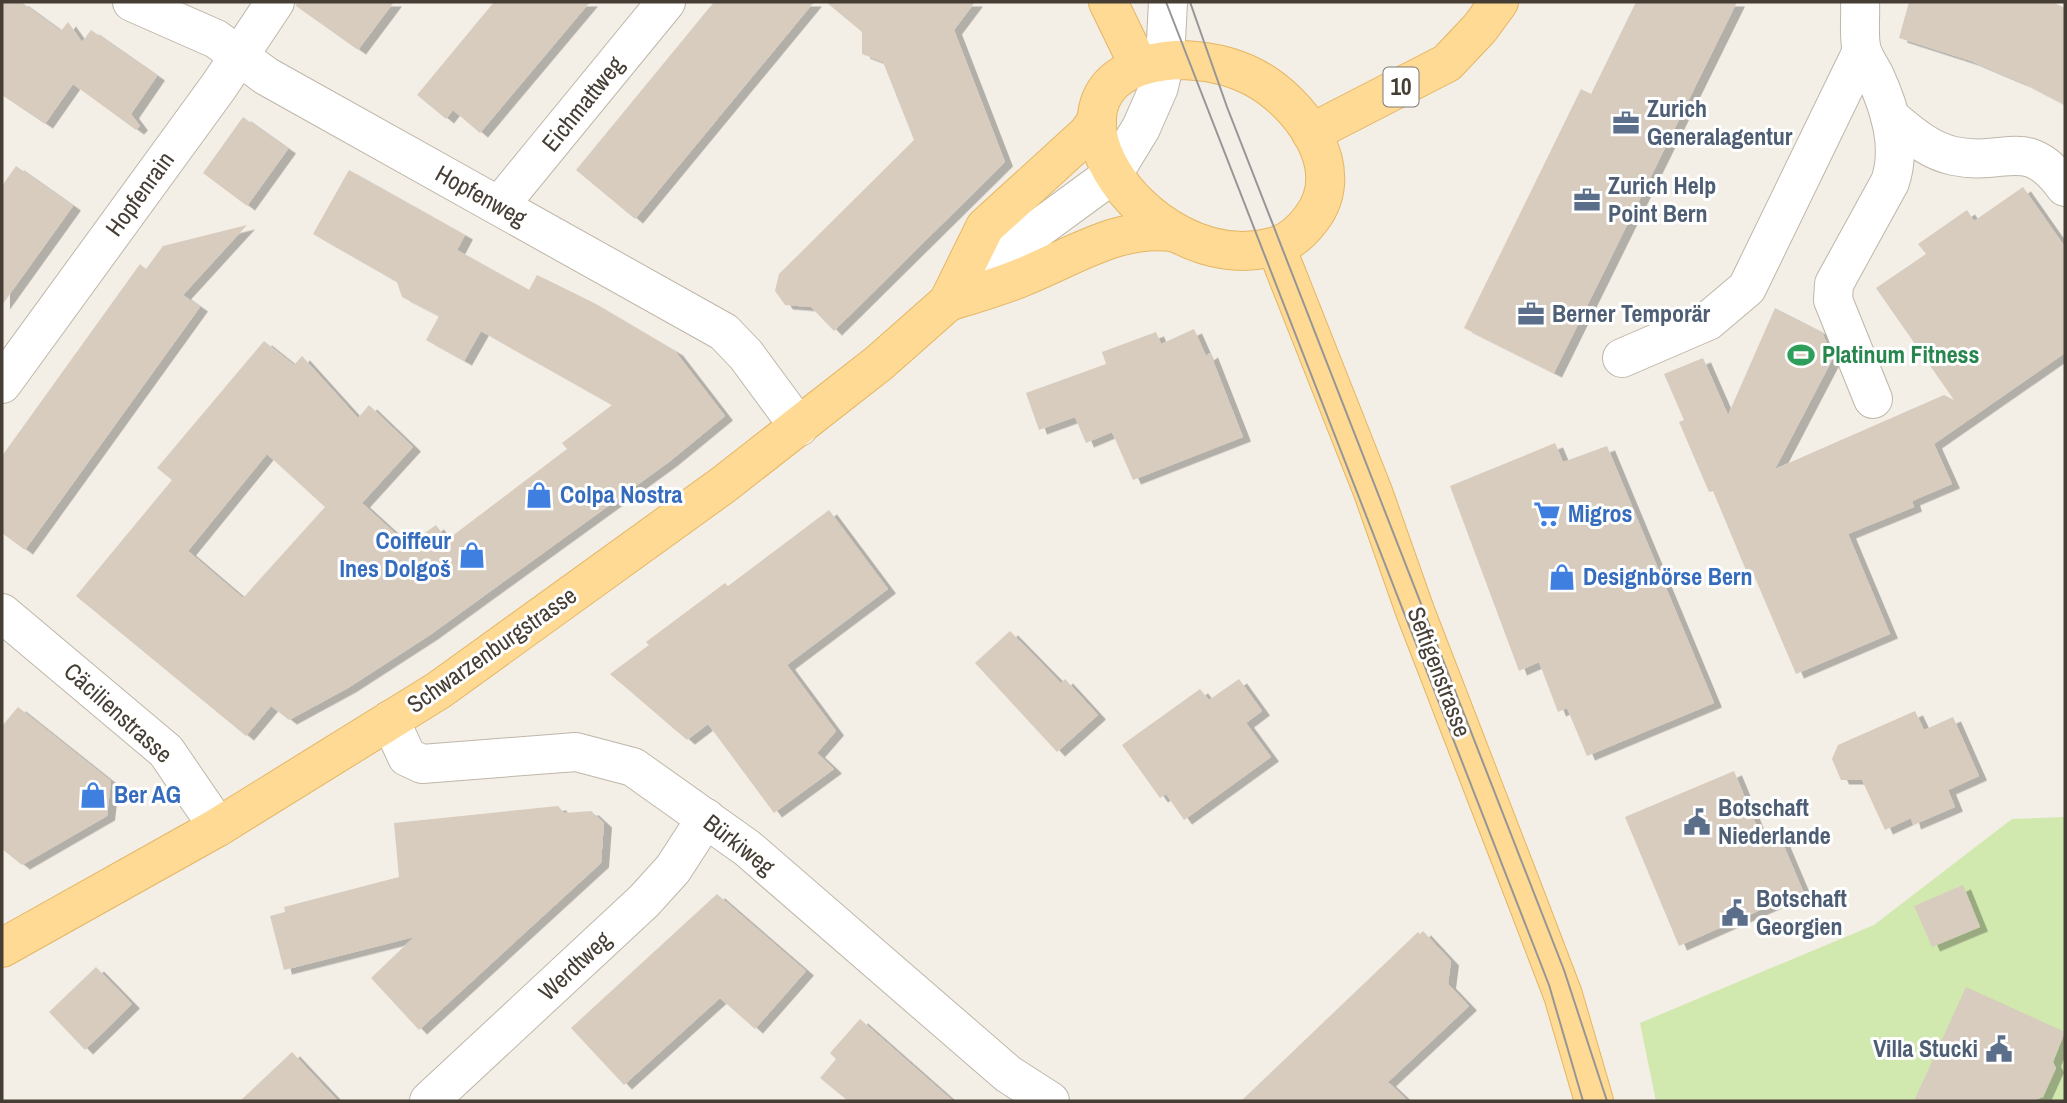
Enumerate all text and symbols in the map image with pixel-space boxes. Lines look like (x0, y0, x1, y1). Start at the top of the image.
street label: Eichmattweg (534, 49, 630, 158)
road number: 10 (1384, 68, 1418, 106)
place label: Zurich Generalagentur (1647, 92, 1793, 152)
office icon: Zurich Generalagentur (1611, 108, 1641, 138)
street label: Hopfenrain (98, 145, 181, 242)
street label: Hopfenweg (430, 157, 533, 233)
place label: Zurich Help Point Bern (1608, 169, 1716, 229)
office icon: Zurich Help Point Bern (1572, 185, 1602, 215)
place label: Berner Temporär (1552, 297, 1711, 329)
office icon: Berner Temporär (1516, 299, 1546, 329)
place label: Platinum Fitness (1822, 338, 1980, 370)
sports icon: Platinum Fitness (1786, 340, 1816, 370)
place label: Colpa Nostra (560, 478, 683, 510)
shop icon: Colpa Nostra (524, 480, 554, 510)
place label: Migros (1568, 497, 1633, 529)
supermarket icon: Migros (1532, 499, 1562, 529)
place label: Coiffeur Ines Dolgoš (339, 524, 451, 584)
shop icon: Coiffeur Ines Dolgoš (457, 540, 487, 570)
place label: Designbörse Bern (1583, 560, 1753, 592)
shop icon: Designbörse Bern (1547, 562, 1577, 592)
street label: Schwarzenburgstrasse (400, 579, 583, 720)
street label: Seftigenstrasse (1400, 602, 1479, 741)
street label: Cäcilienstrasse (58, 655, 180, 770)
place label: Ber AG (114, 778, 181, 810)
shop icon: Ber AG (78, 780, 108, 810)
place label: Botschaft Niederlande (1718, 791, 1831, 851)
street label: Bürkiweg (697, 806, 782, 882)
public building icon: Botschaft Niederlande (1682, 807, 1712, 837)
place label: Botschaft Georgien (1756, 882, 1847, 942)
public building icon: Botschaft Georgien (1720, 898, 1750, 928)
street label: Werdtweg (531, 923, 618, 1007)
place label: Villa Stucki (1873, 1032, 1978, 1064)
public building icon: Villa Stucki (1984, 1034, 2014, 1064)

